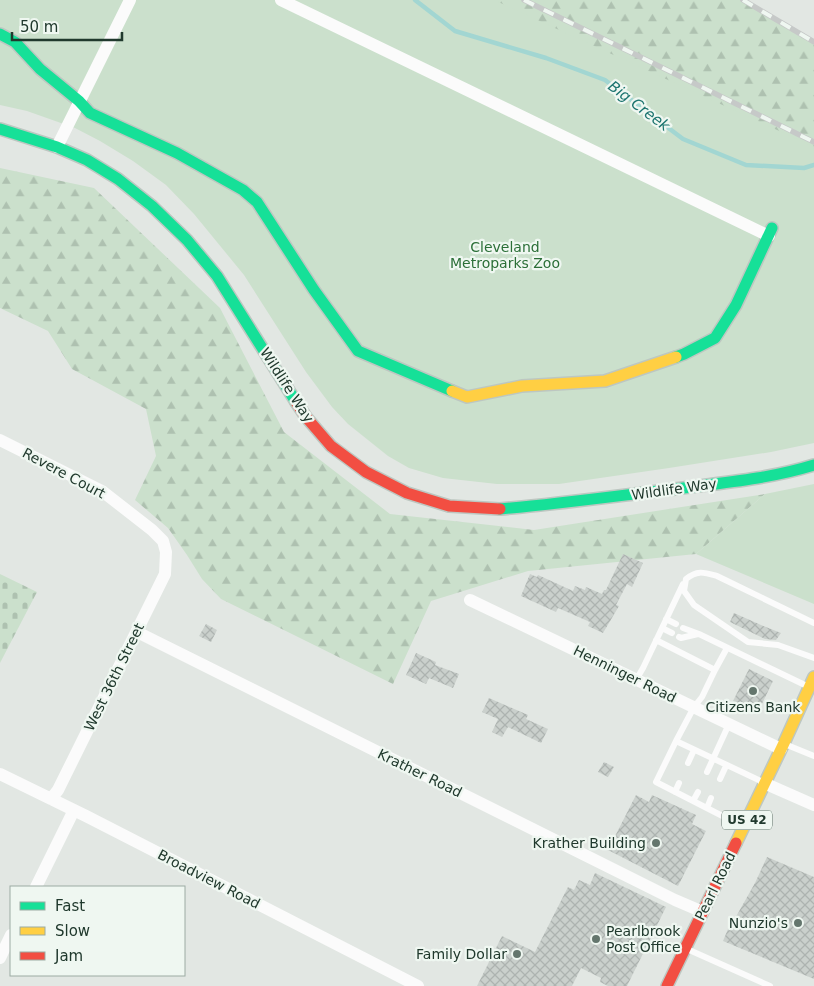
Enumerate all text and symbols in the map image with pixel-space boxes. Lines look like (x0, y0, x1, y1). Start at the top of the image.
scale bar (12, 10, 122, 42)
text: 50 m (20, 18, 58, 36)
water label: Big Creek (605, 77, 674, 136)
park label: Cleveland Metroparks Zoo (450, 239, 560, 271)
street label: Wildlife Way (257, 345, 317, 425)
street label: Revere Court (20, 444, 109, 502)
street label: Wildlife Way (630, 475, 718, 503)
street label: West 36th Street (81, 620, 147, 734)
street label: Henninger Road (571, 642, 679, 706)
marker: Citizens Bank (747, 685, 759, 697)
place label: Citizens Bank (706, 699, 801, 715)
street label: Krather Road (375, 746, 465, 800)
road number: US 42 (722, 810, 772, 830)
place label: Krather Building (533, 835, 646, 851)
marker: Krather Building (650, 837, 662, 849)
street label: Broadview Road (155, 846, 263, 912)
street label: Pearl Road (692, 849, 738, 923)
legend (10, 886, 185, 976)
text: Fast (55, 897, 85, 915)
place label: Nunzio's (729, 915, 788, 931)
marker: Nunzio's (792, 917, 804, 929)
text: Slow (55, 922, 90, 940)
place label: Pearlbrook Post Office (606, 923, 681, 955)
marker: Pearlbrook Post Office (590, 933, 602, 945)
place label: Family Dollar (416, 946, 507, 962)
text: Jam (54, 947, 83, 965)
marker: Family Dollar (511, 948, 523, 960)

